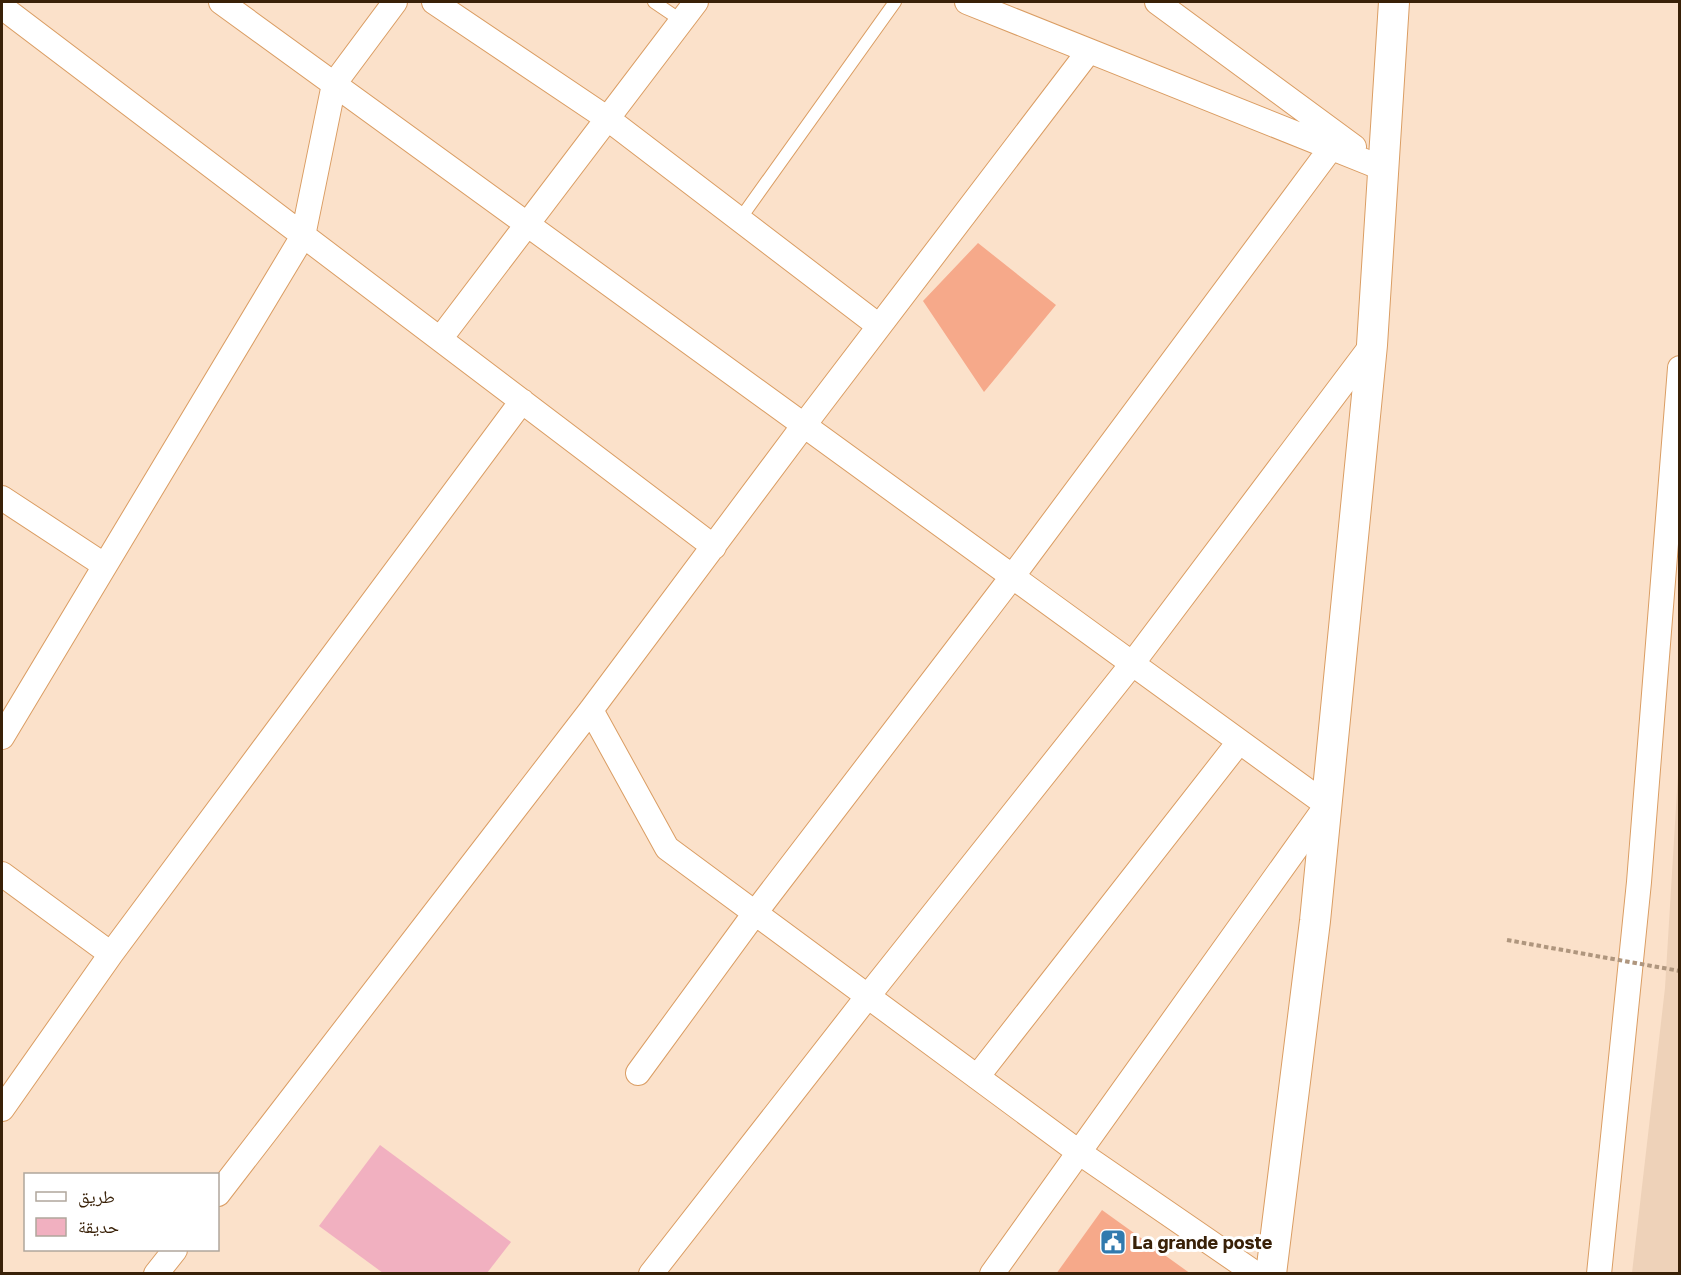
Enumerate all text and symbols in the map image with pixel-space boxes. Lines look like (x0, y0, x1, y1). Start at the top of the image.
legend (24, 1173, 219, 1251)
text: طريق (78, 1185, 115, 1208)
text: حديقة (78, 1215, 119, 1237)
public building icon: La grande poste (1098, 1227, 1128, 1257)
place label: La grande poste (1132, 1231, 1273, 1253)

